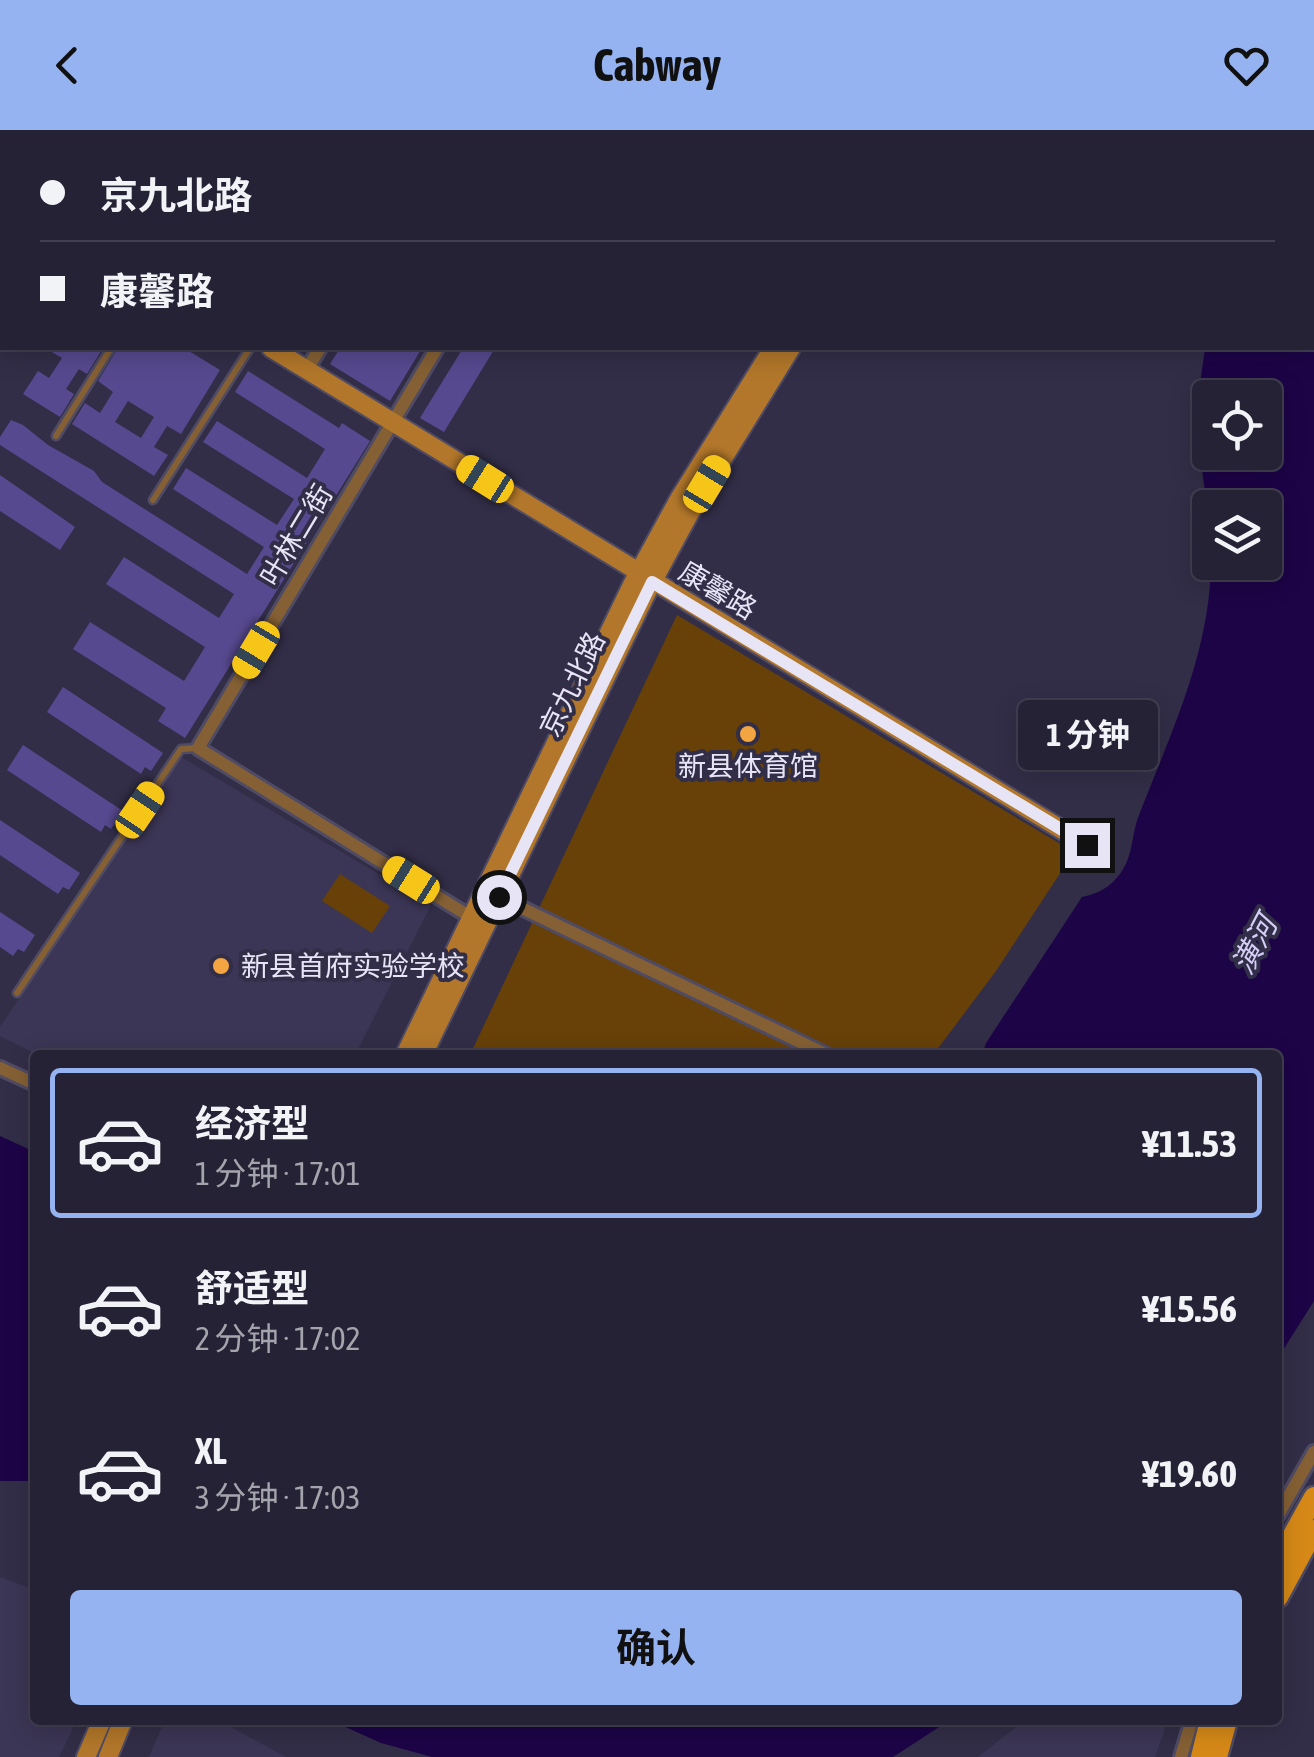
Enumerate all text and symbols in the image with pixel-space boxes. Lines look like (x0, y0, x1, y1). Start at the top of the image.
icon: back (40, 38, 95, 93)
icon: heart (1219, 38, 1274, 93)
text: Cabway (593, 39, 721, 91)
text: 京九北路 (100, 174, 252, 217)
text: 康馨路 (100, 270, 214, 313)
map controls (1192, 380, 1282, 580)
button: locate (1192, 380, 1282, 470)
car (452, 450, 518, 508)
car (679, 451, 735, 517)
street label: 叶林二街 (253, 479, 339, 591)
button: layers (1192, 490, 1282, 580)
street label: 康馨路 (674, 555, 762, 625)
car (228, 617, 284, 683)
street label: 京九北路 (533, 627, 611, 741)
callout: 1 分钟 (1017, 700, 1157, 770)
text: 1 分钟 (1046, 716, 1130, 753)
marker: 新县体育馆 (737, 723, 759, 745)
place label: 新县体育馆 (678, 750, 818, 782)
car (111, 777, 169, 843)
route end (1065, 823, 1110, 868)
car (378, 851, 444, 909)
route start (477, 875, 522, 920)
water label: 潢河 (1225, 906, 1286, 979)
place label: 新县首府实验学校 (241, 950, 465, 982)
marker: 新县首府实验学校 (210, 955, 232, 977)
icon: car (75, 1098, 165, 1188)
text: 经济型 (195, 1102, 309, 1145)
text: ¥11.53 (1142, 1122, 1237, 1165)
text: 1 分钟 · 17:01 (195, 1155, 361, 1192)
icon: car (75, 1263, 165, 1353)
text: 舒适型 (195, 1267, 309, 1310)
text: ¥15.56 (1142, 1287, 1237, 1330)
text: 2 分钟 · 17:02 (195, 1320, 361, 1357)
icon: car (75, 1428, 165, 1518)
text: XL (195, 1429, 227, 1472)
text: ¥19.60 (1142, 1452, 1237, 1495)
text: 3 分钟 · 17:03 (195, 1479, 361, 1516)
button: 确认 (70, 1590, 1242, 1705)

